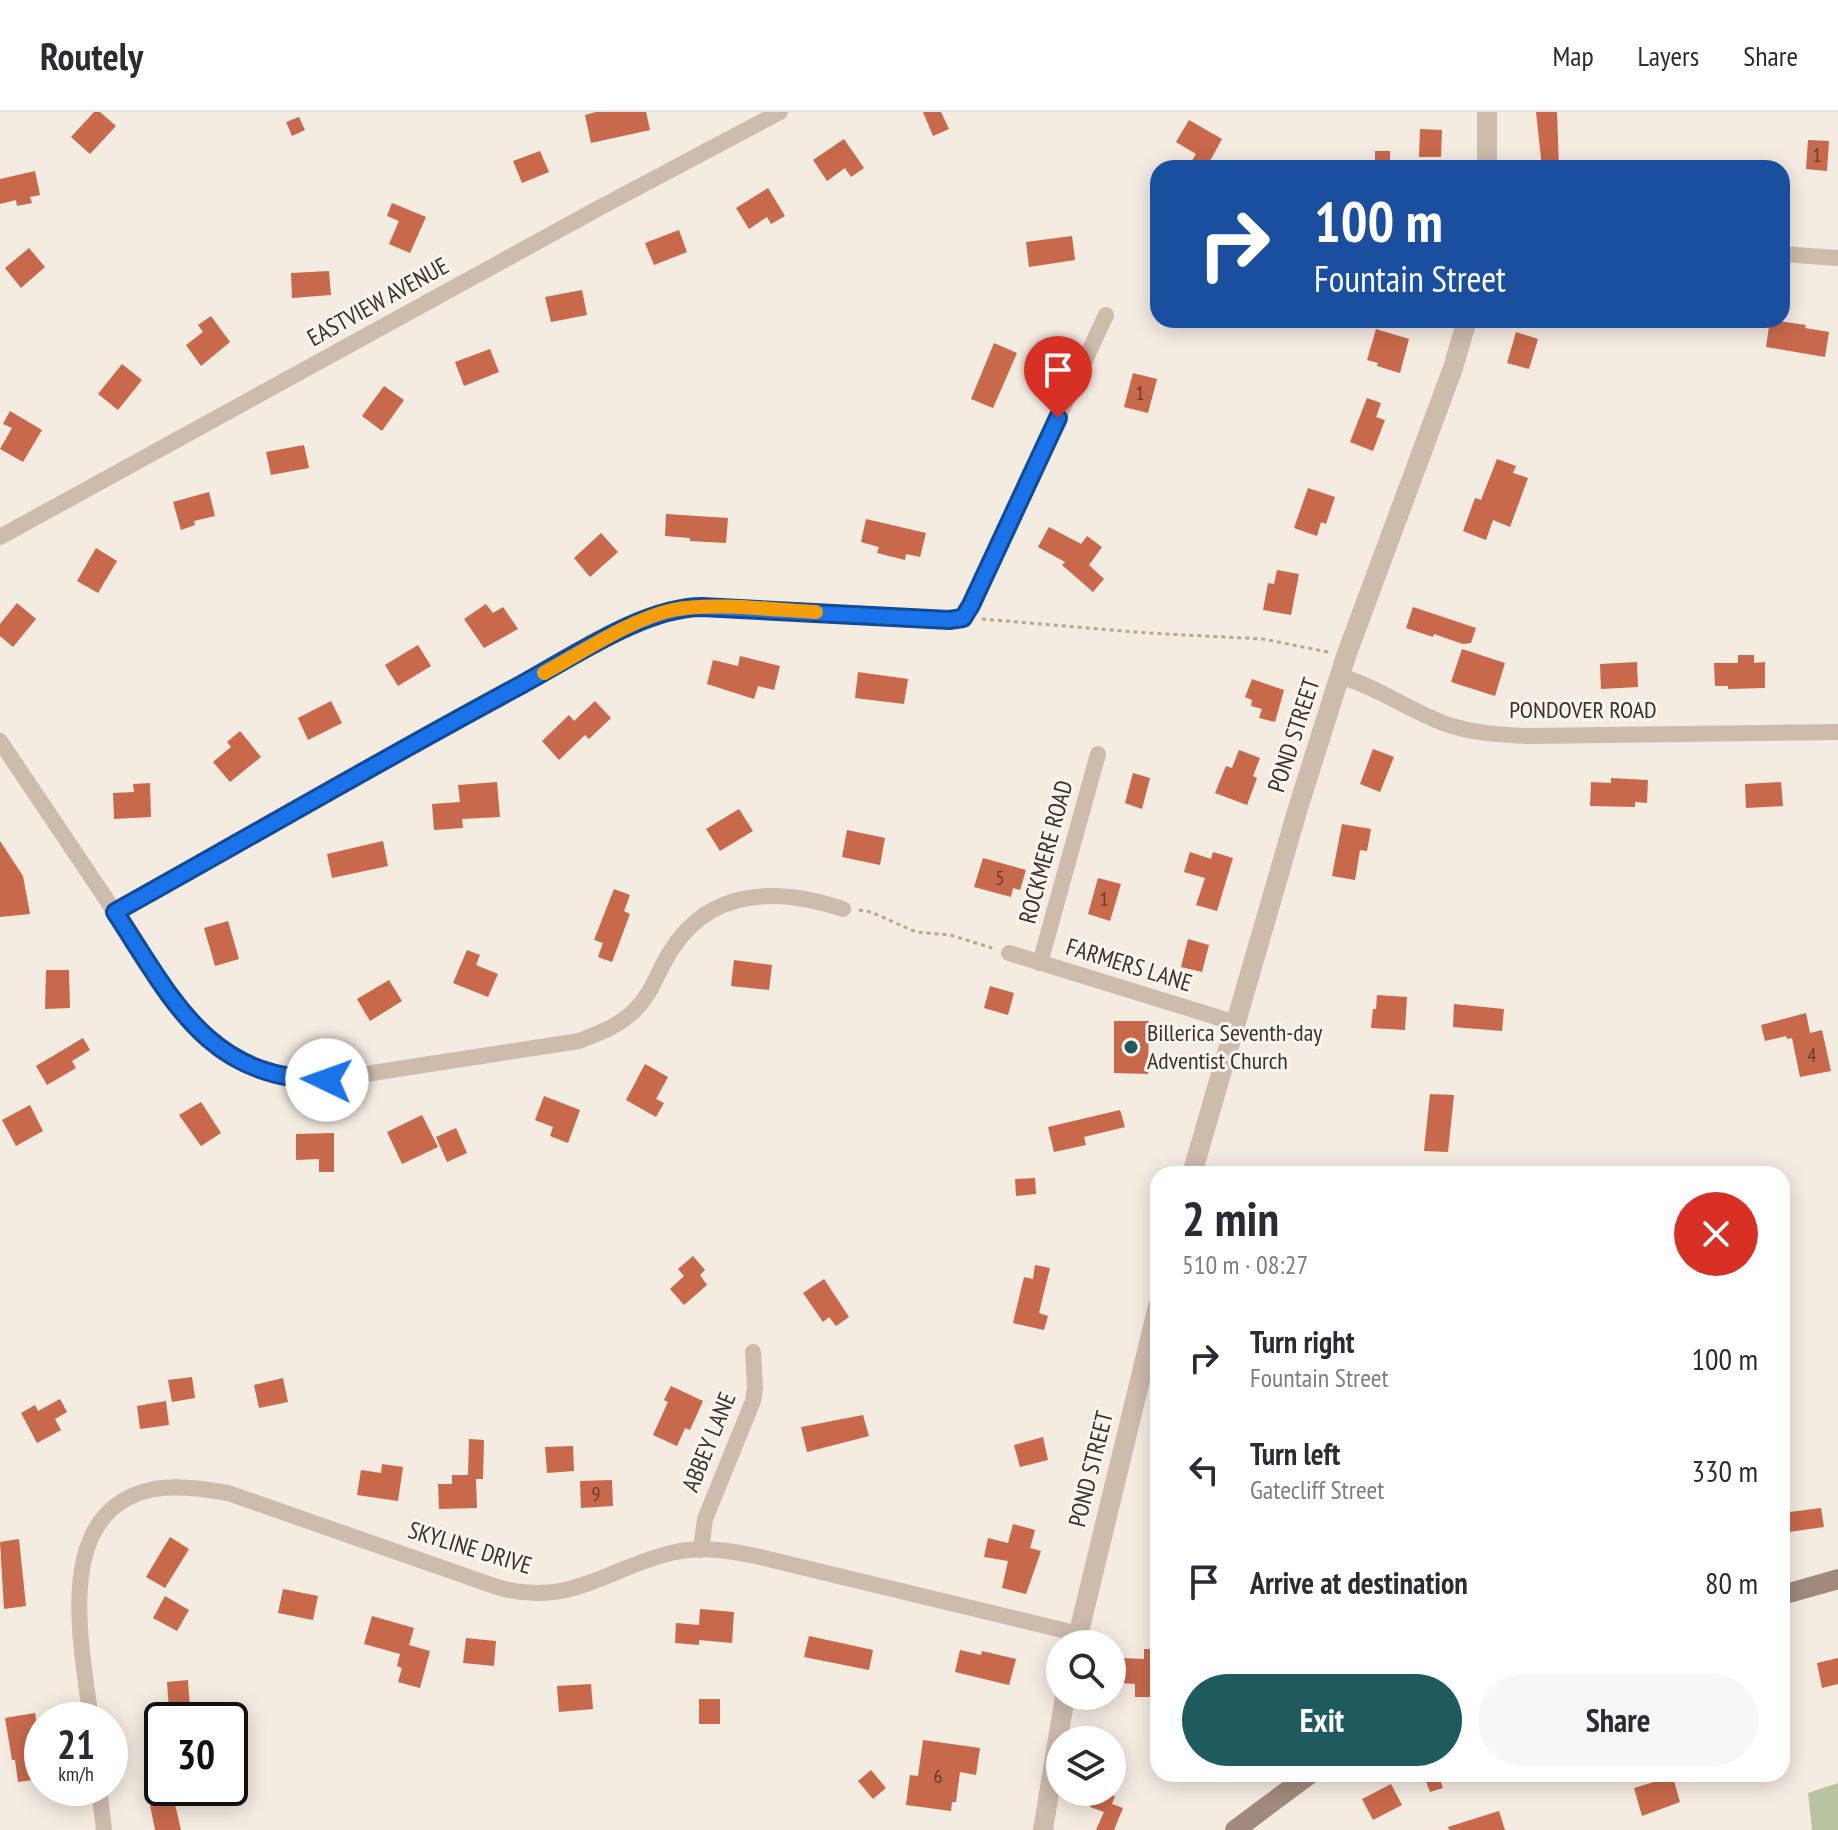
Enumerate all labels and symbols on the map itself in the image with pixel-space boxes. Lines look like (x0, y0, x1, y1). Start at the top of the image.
house number: 1 (1813, 142, 1822, 168)
street label: EASTVIEW AVENUE (302, 250, 454, 353)
pin (1024, 336, 1092, 418)
house number: 1 (1136, 380, 1145, 406)
street label: POND STREET (1261, 674, 1327, 796)
street label: PONDOVER ROAD (1509, 694, 1657, 725)
street label: ROCKMERE ROAD (1012, 777, 1079, 927)
house number: 5 (996, 865, 1005, 891)
house number: 1 (1100, 886, 1109, 912)
street label: FARMERS LANE (1062, 931, 1196, 998)
place label: Billerica Seventh-day Adventist Church (1147, 1017, 1322, 1076)
position arrow (285, 1038, 369, 1122)
marker: Billerica Seventh-day Adventist Church (1122, 1038, 1140, 1056)
house number: 4 (1808, 1042, 1817, 1068)
street label: ABBEY LANE (675, 1388, 742, 1496)
street label: POND STREET (1061, 1408, 1120, 1530)
house number: 9 (592, 1481, 601, 1507)
street label: SKYLINE DRIVE (405, 1514, 536, 1581)
speed limit sign: 30 (144, 1702, 248, 1806)
house number: 6 (934, 1763, 943, 1789)

